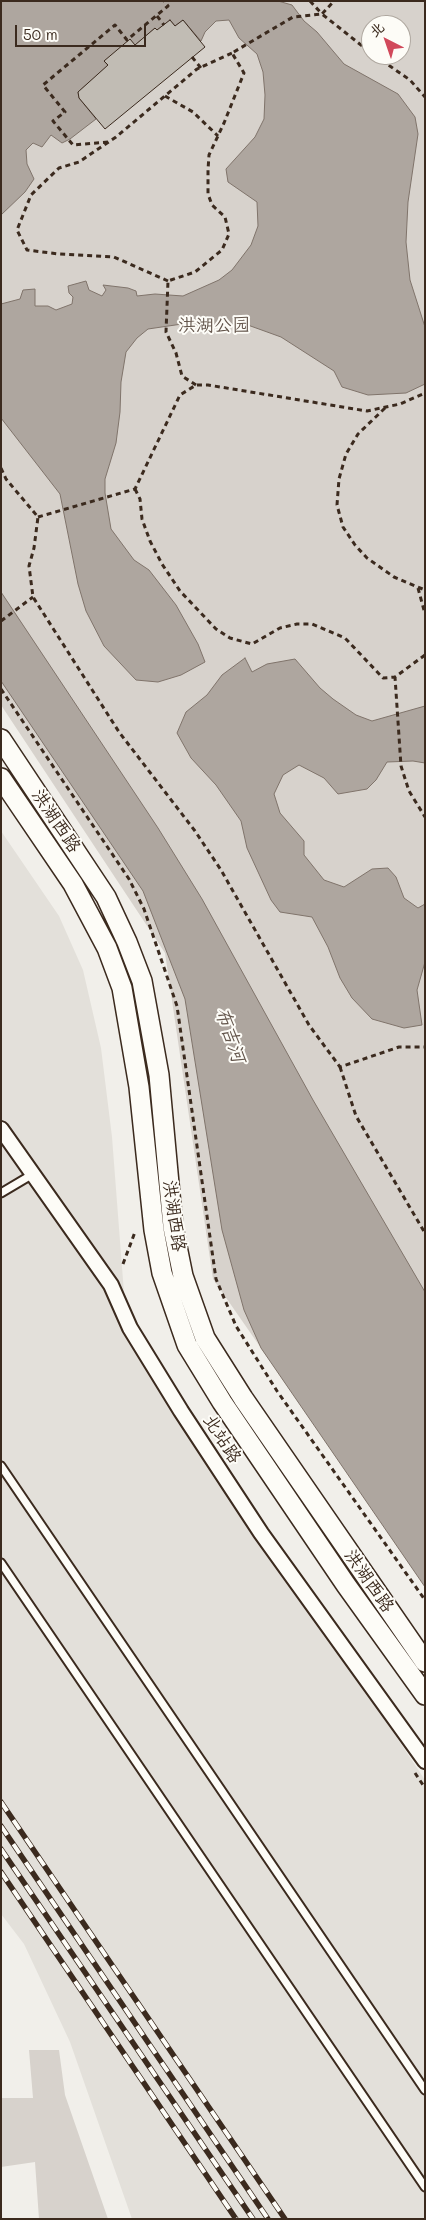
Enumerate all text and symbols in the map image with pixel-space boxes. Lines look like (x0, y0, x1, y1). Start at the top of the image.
scale bar (18, 15, 149, 47)
north arrow (361, 15, 411, 65)
text: 北 (365, 17, 388, 41)
text: 50 m (23, 24, 58, 44)
park label: 洪湖公园 (178, 314, 250, 336)
street label: 洪湖西路 (27, 785, 85, 857)
water label: 布吉河 (210, 1004, 250, 1066)
street label: 洪湖西路 (158, 1179, 190, 1253)
street label: 北站路 (198, 1410, 246, 1468)
street label: 洪湖西路 (340, 1545, 398, 1617)

